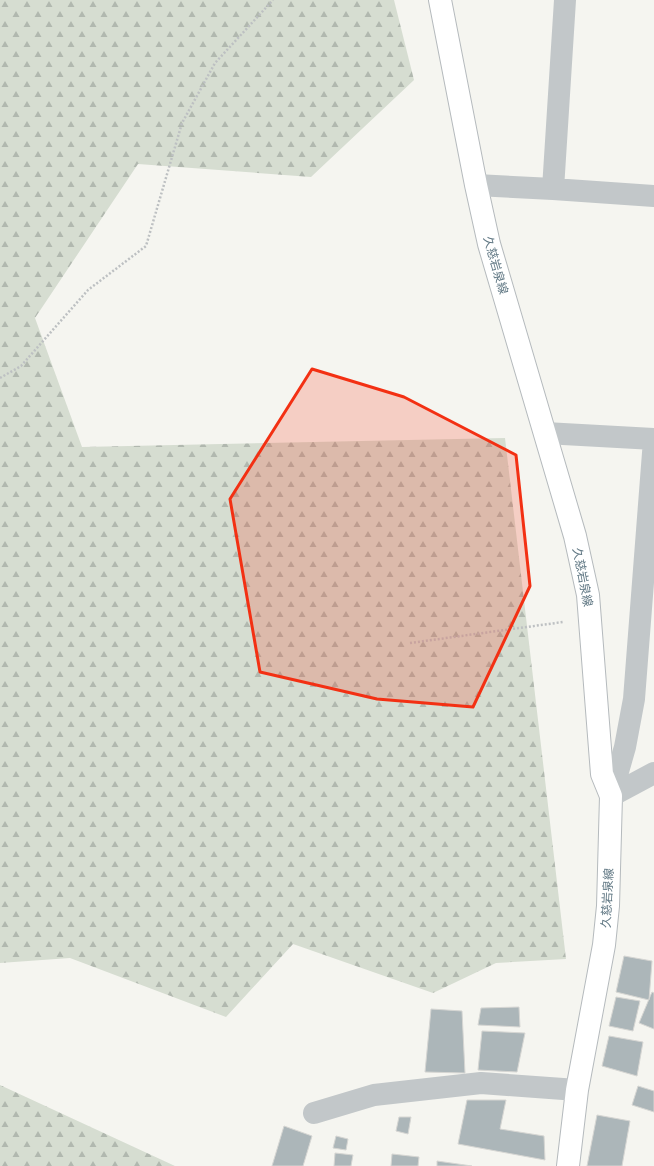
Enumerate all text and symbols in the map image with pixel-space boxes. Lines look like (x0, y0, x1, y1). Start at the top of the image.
street label: 久慈岩泉線 (481, 234, 511, 296)
street label: 久慈岩泉線 (571, 546, 595, 608)
street label: 久慈岩泉線 (599, 868, 615, 928)

